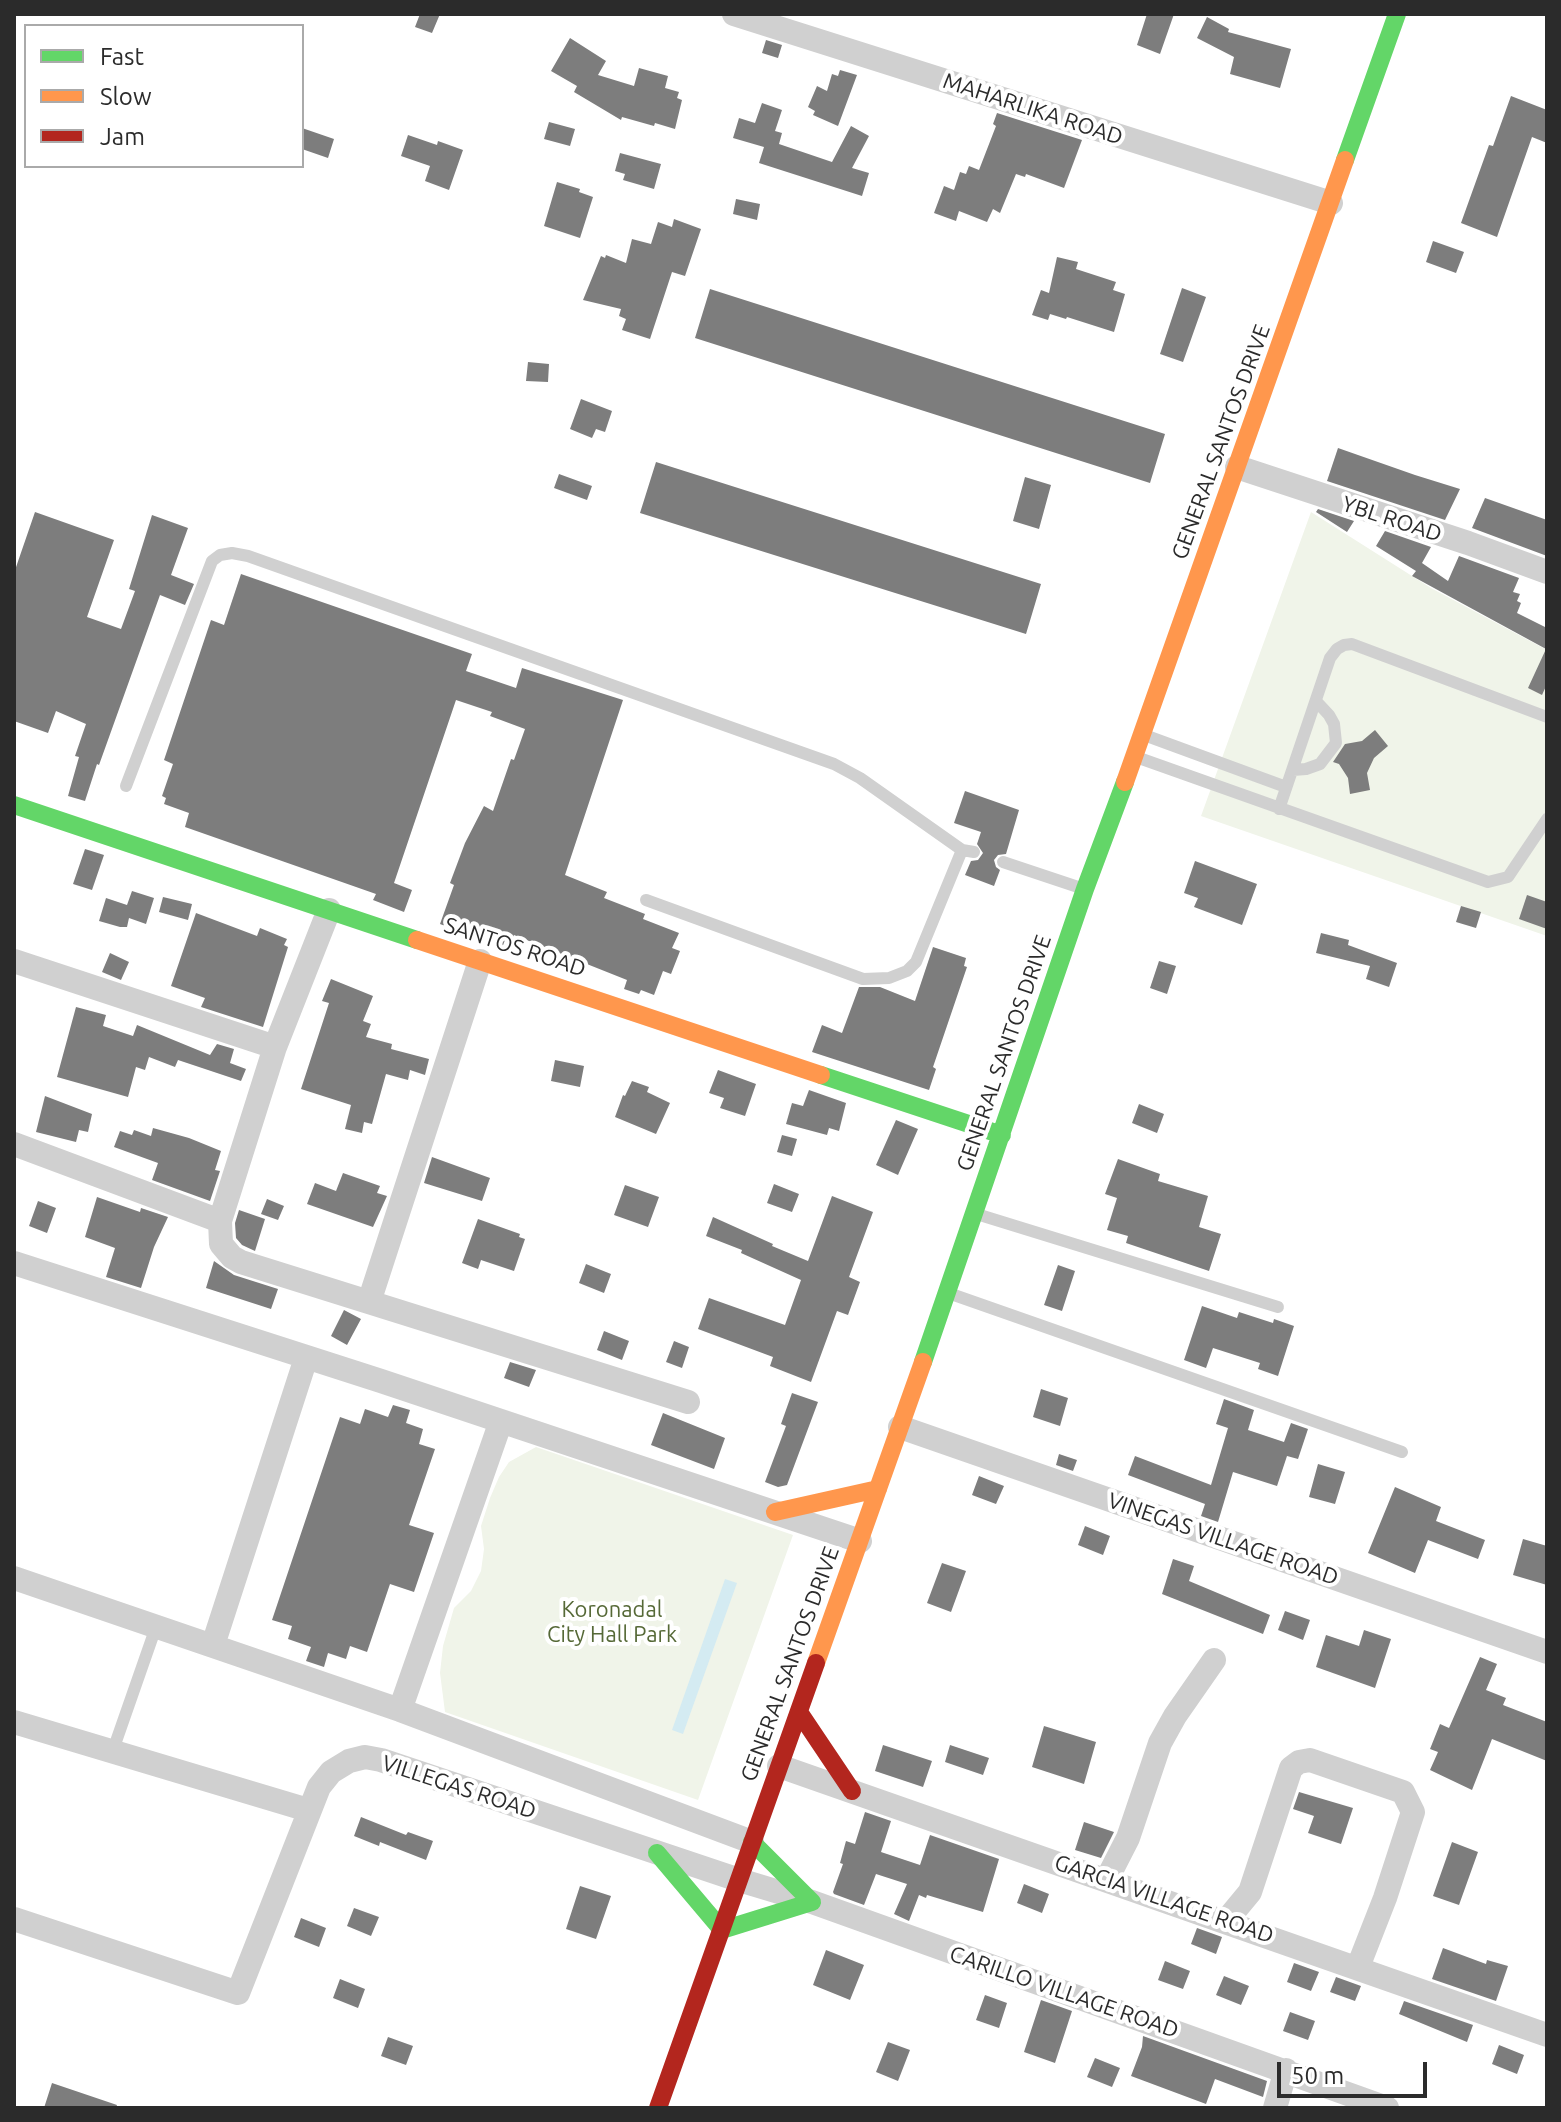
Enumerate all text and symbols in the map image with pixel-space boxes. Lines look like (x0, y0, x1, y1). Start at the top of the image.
legend (24, 24, 304, 168)
text: Fast (100, 43, 144, 70)
street label: MAHARLIKA ROAD (940, 67, 1126, 151)
text: Slow (100, 83, 152, 110)
text: Jam (100, 123, 145, 150)
street label: GENERAL SANTOS DRIVE (1166, 321, 1276, 563)
street label: YBL ROAD (1339, 490, 1445, 548)
street label: SANTOS ROAD (441, 912, 589, 982)
street label: GENERAL SANTOS DRIVE (951, 931, 1057, 1175)
street label: VINEGAS VILLAGE ROAD (1104, 1487, 1342, 1591)
street label: GENERAL SANTOS DRIVE (735, 1543, 845, 1785)
park label: Koronadal City Hall Park (547, 1597, 677, 1648)
street label: VILLEGAS ROAD (379, 1750, 539, 1824)
street label: GARCIA VILLAGE ROAD (1051, 1849, 1277, 1949)
street label: CARILLO VILLAGE ROAD (946, 1940, 1182, 2044)
scale bar (1281, 2046, 1431, 2096)
text: 50 m (1291, 2062, 1344, 2089)

